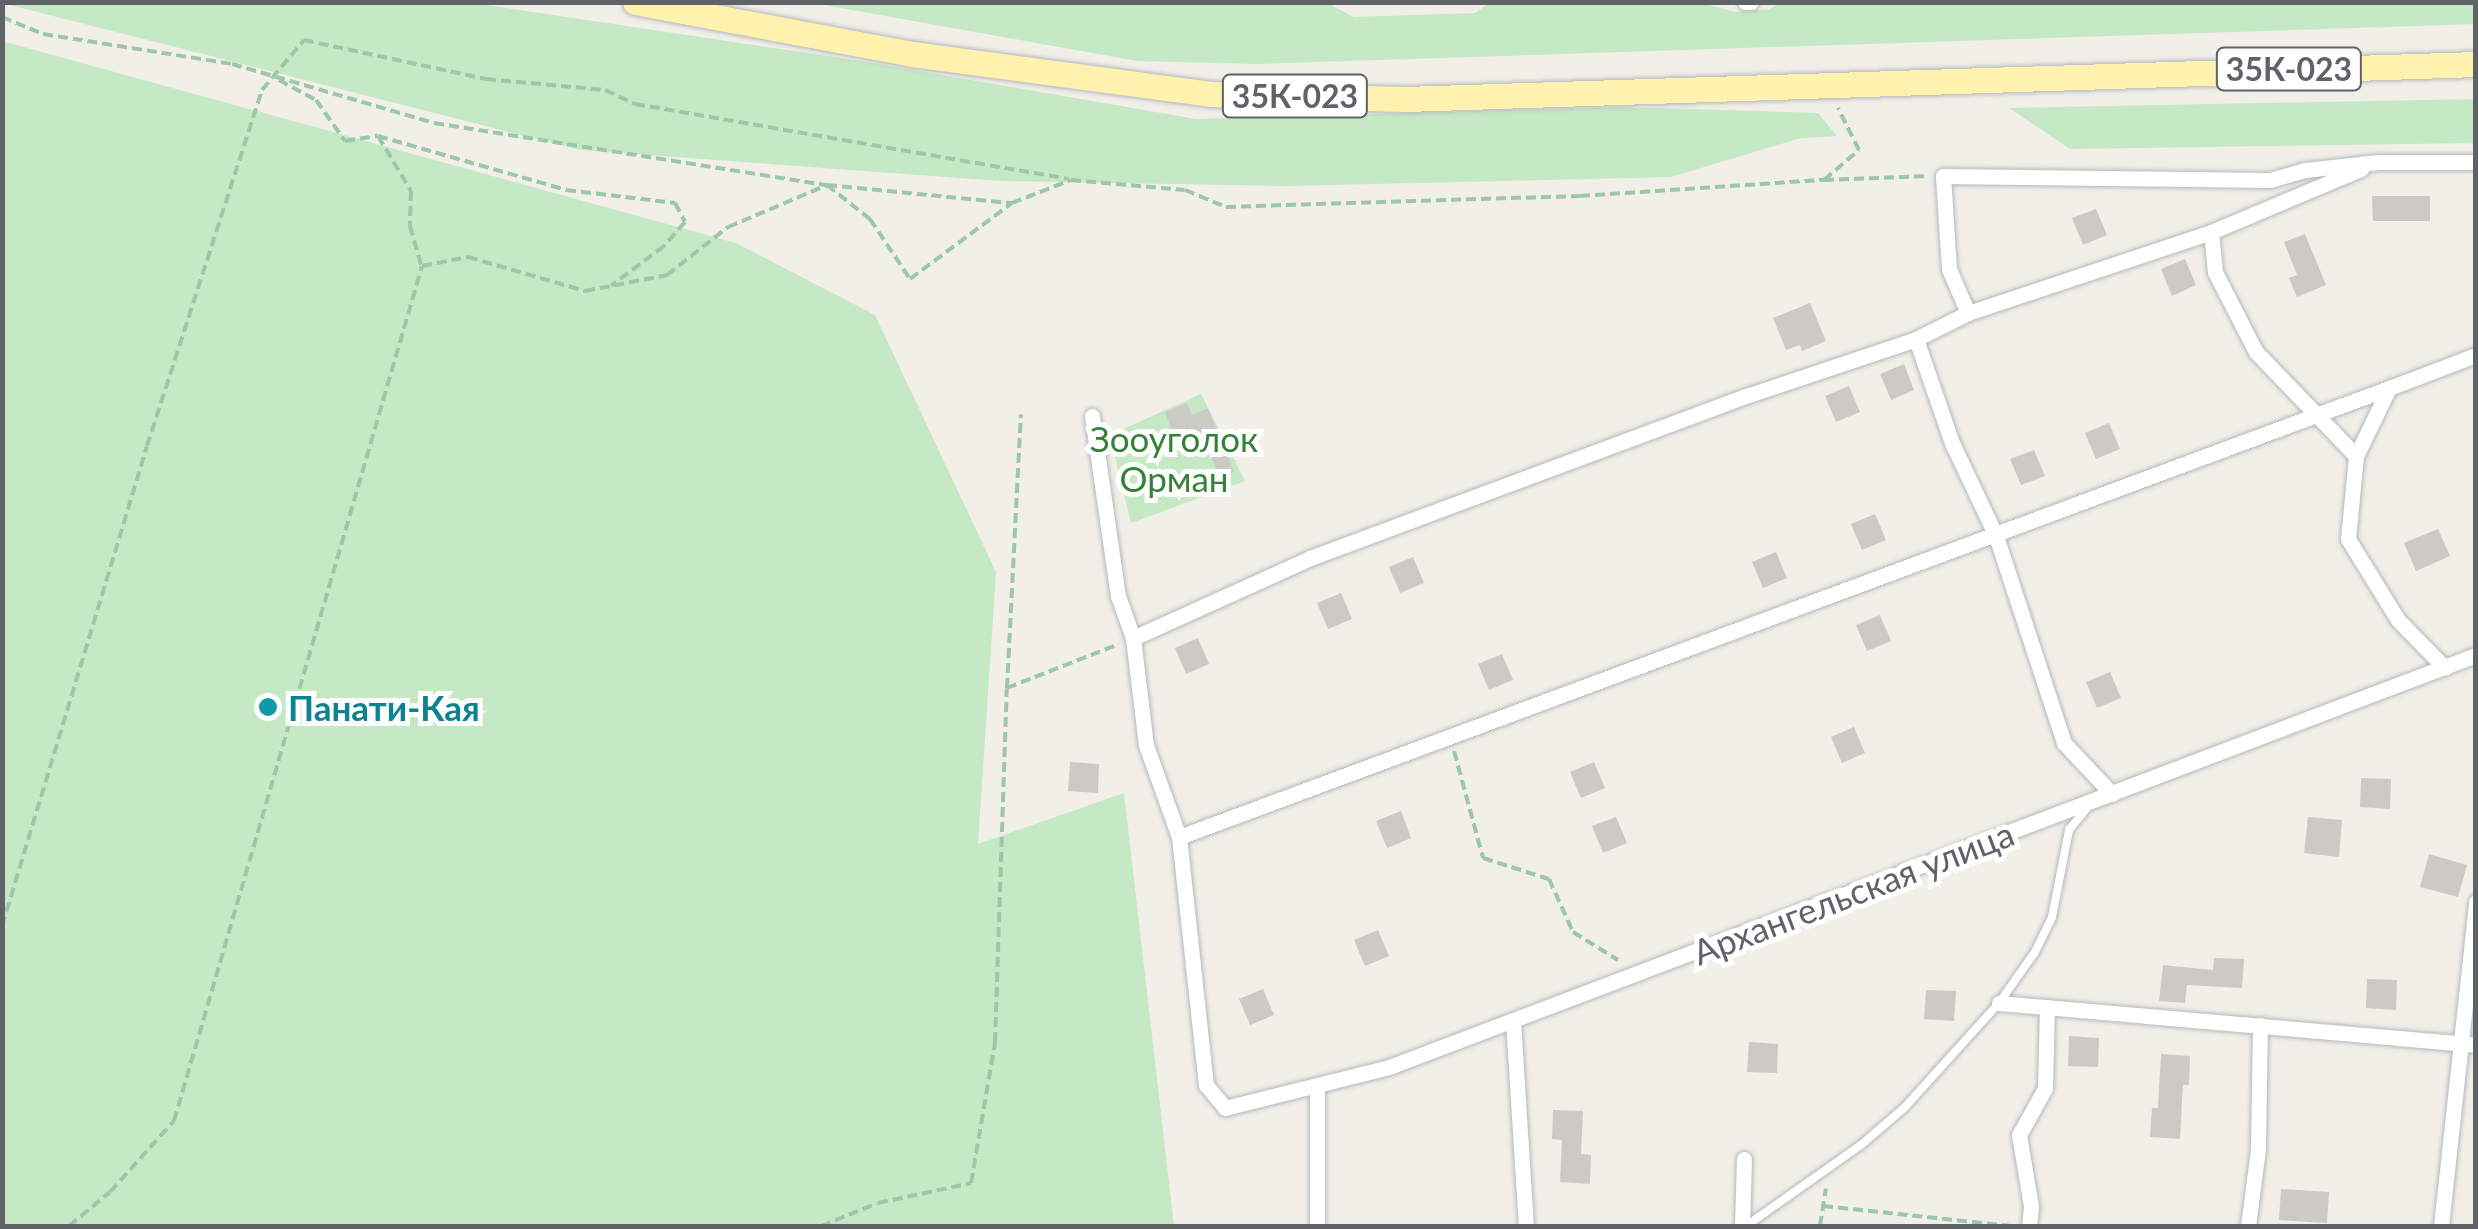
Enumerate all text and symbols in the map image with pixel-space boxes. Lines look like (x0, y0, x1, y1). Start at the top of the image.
road number: 35К-023 (2214, 42, 2364, 96)
road number: 35К-023 (1220, 69, 1370, 123)
park label: Зооуголок Орман (1090, 417, 1258, 499)
place label: Панати-Кая (288, 686, 480, 728)
marker: Панати-Кая (257, 696, 279, 718)
street label: Архангельская улица (1687, 811, 2019, 973)

